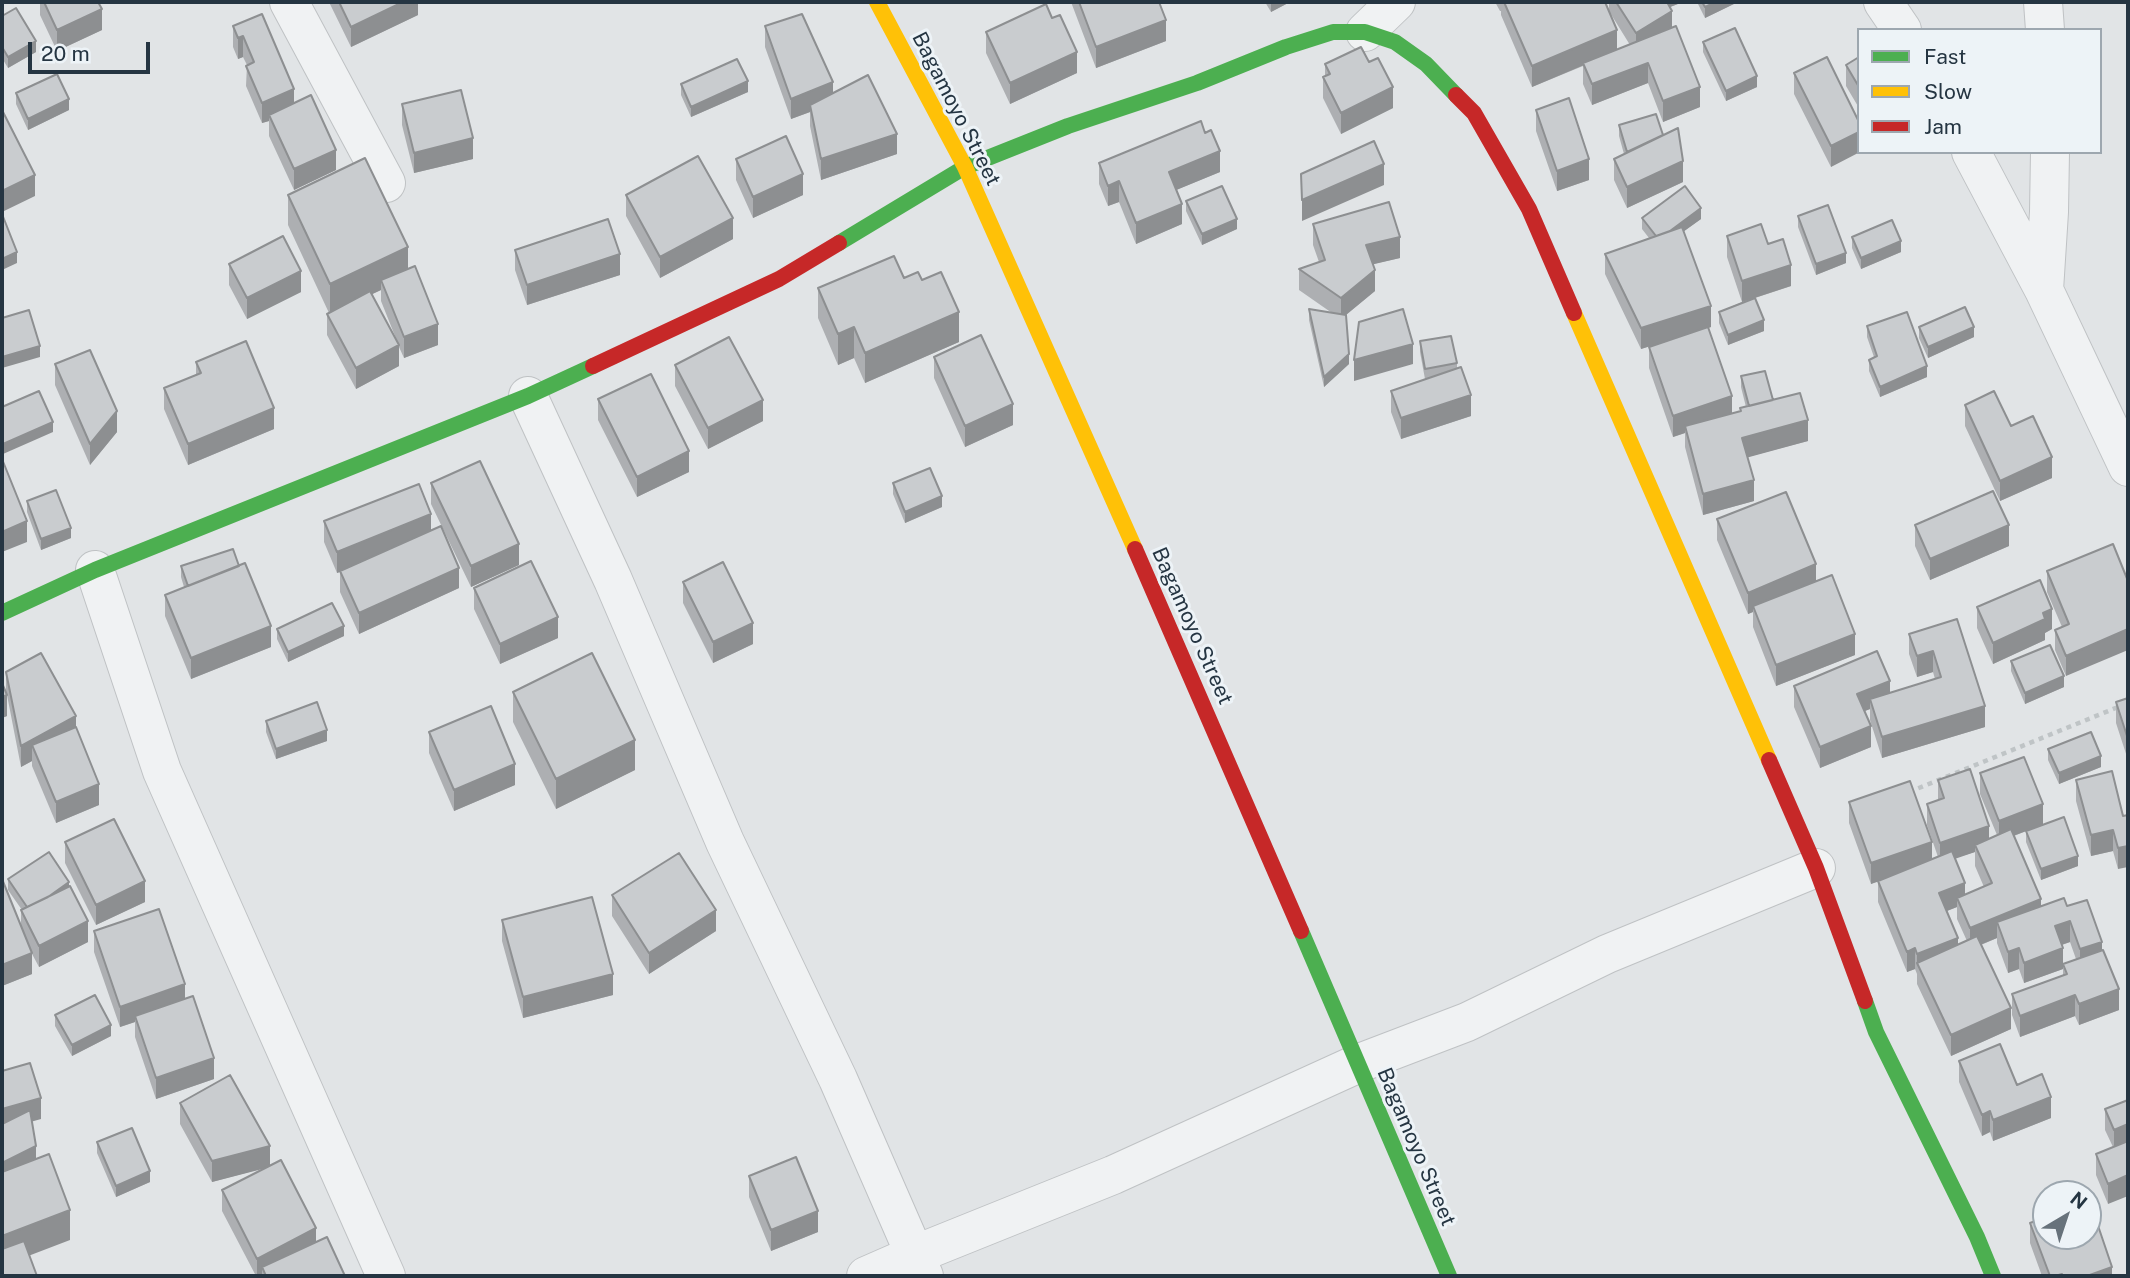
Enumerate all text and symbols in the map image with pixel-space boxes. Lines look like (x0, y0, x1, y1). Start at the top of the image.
scale bar (32, 28, 154, 72)
street label: Bagamoyo Street (906, 28, 1006, 190)
legend (1857, 28, 2102, 154)
text: 20 m (41, 41, 90, 66)
text: Fast (1924, 44, 1966, 69)
text: Slow (1924, 79, 1972, 104)
text: Jam (1924, 114, 1962, 139)
street label: Bagamoyo Street (1146, 544, 1238, 708)
street label: Bagamoyo Street (1371, 1064, 1461, 1230)
north arrow (2032, 1180, 2102, 1250)
text: N (2066, 1187, 2092, 1213)

